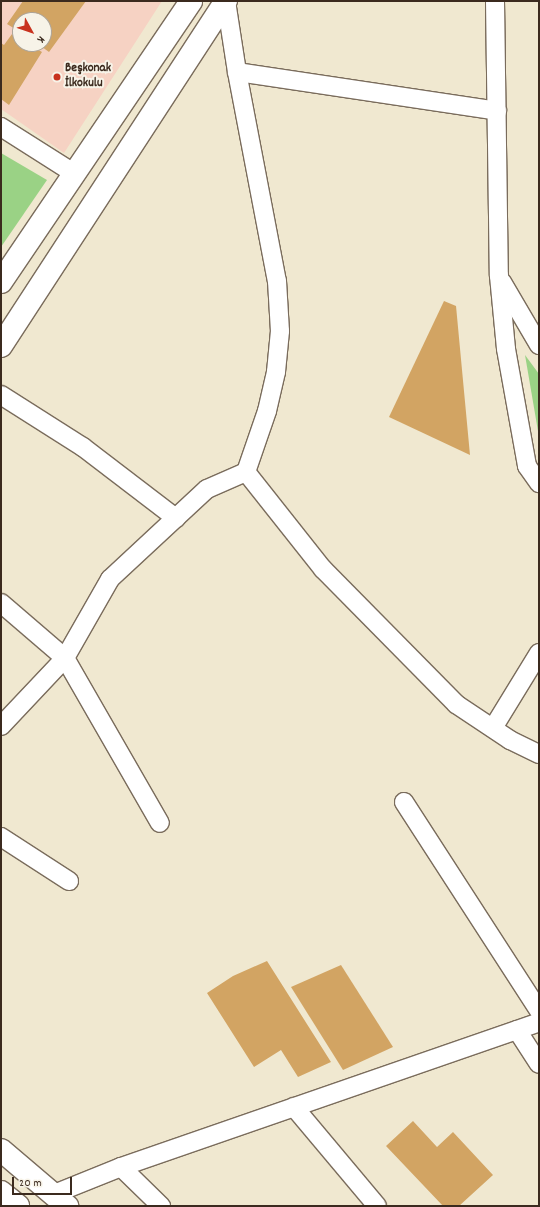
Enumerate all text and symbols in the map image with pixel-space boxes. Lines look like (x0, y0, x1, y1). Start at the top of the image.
north arrow (12, 12, 52, 52)
text: K (33, 32, 48, 46)
place label: Beşkonak İlkokulu (65, 62, 111, 93)
marker: Beşkonak İlkokulu (52, 72, 62, 82)
scale bar (14, 1169, 74, 1195)
text: 20 m (19, 1175, 42, 1192)

